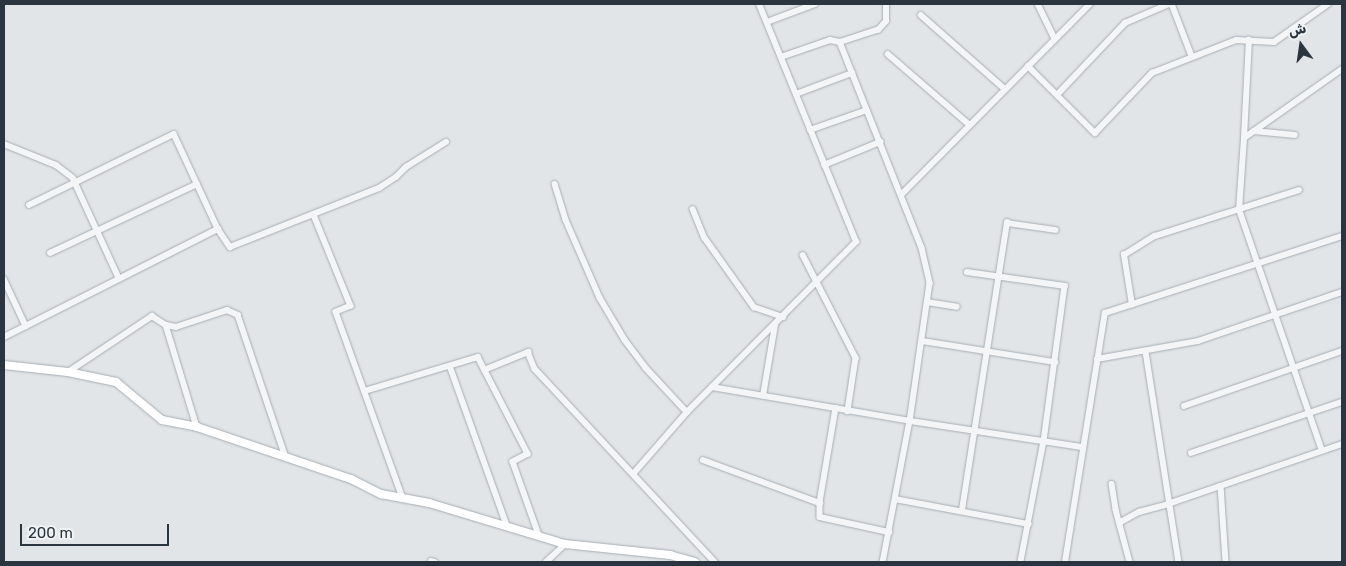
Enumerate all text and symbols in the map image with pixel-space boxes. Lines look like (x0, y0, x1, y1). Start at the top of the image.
north arrow (1276, 20, 1326, 70)
text: ش (1287, 20, 1308, 40)
scale bar (22, 514, 171, 546)
text: 200 m (28, 524, 73, 542)

